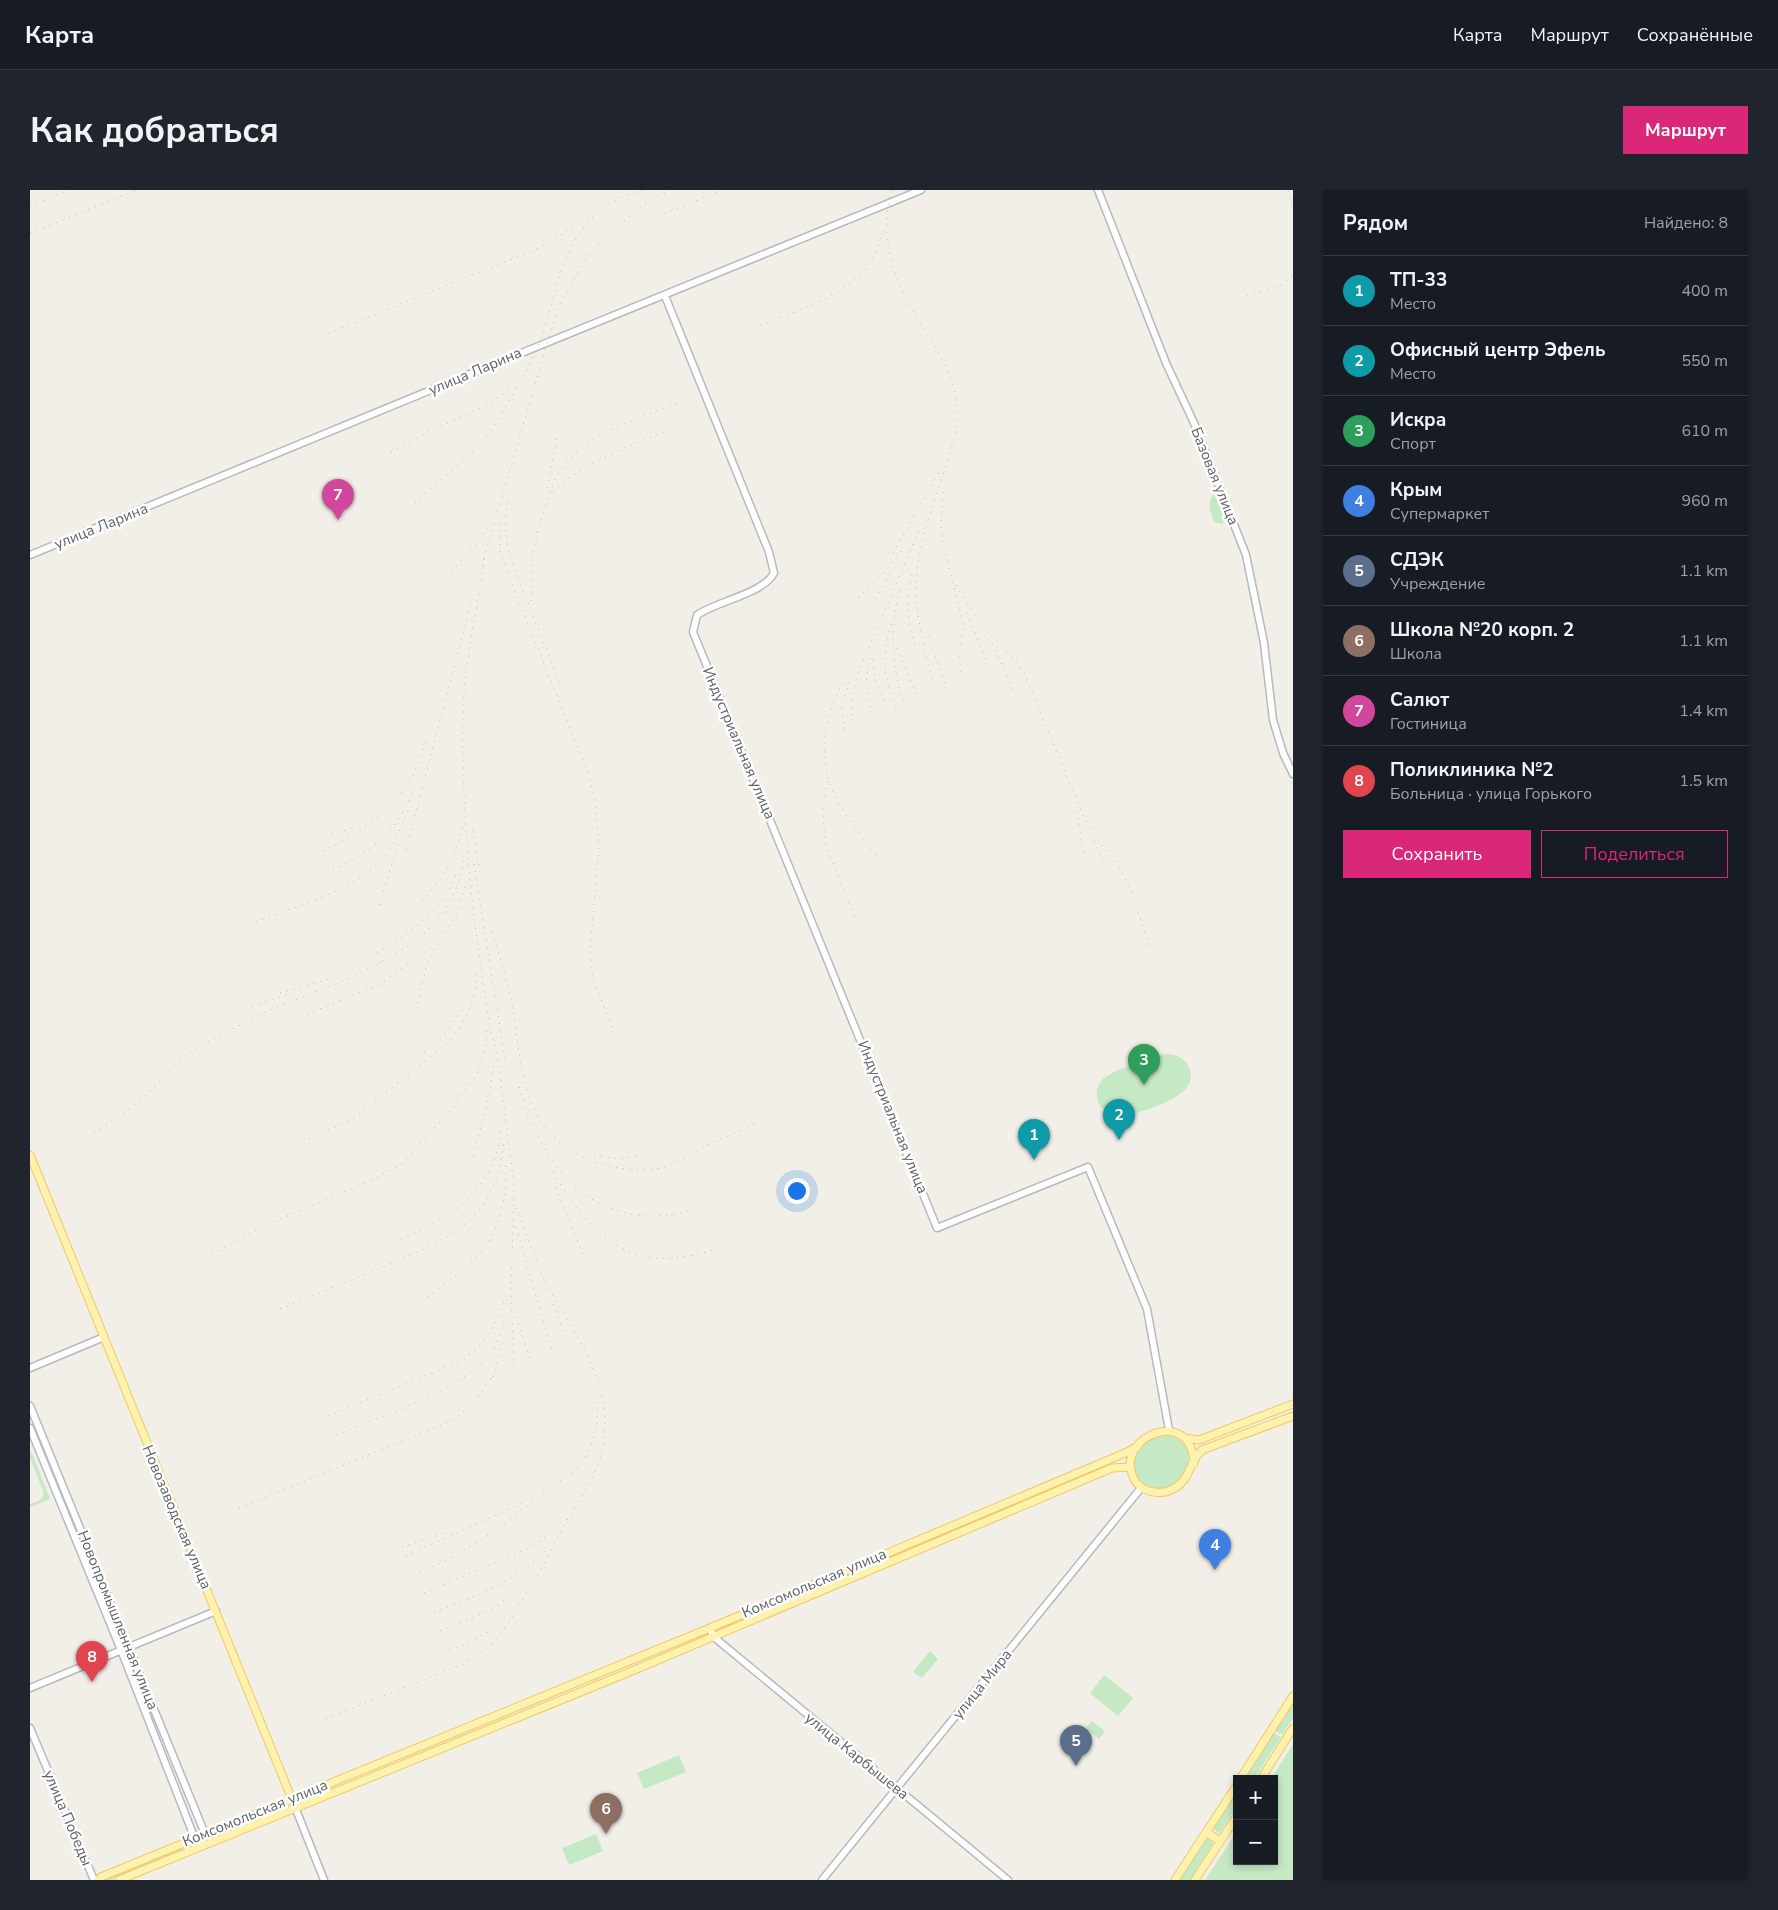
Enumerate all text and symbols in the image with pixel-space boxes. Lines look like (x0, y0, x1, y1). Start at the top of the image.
text: Карта (25, 19, 94, 51)
text: Карта (1453, 23, 1503, 47)
text: Маршрут (1531, 23, 1609, 47)
text: Сохранённые (1637, 23, 1753, 47)
button: Маршрут (1623, 106, 1748, 154)
text: Как добраться (30, 107, 279, 154)
text: Рядом (1343, 209, 1408, 237)
text: Найдено: 8 (1644, 212, 1728, 234)
text: ТП-33 (1390, 267, 1447, 293)
text: 1 (1354, 280, 1364, 302)
text: 400 m (1681, 280, 1728, 302)
text: Место (1390, 293, 1436, 315)
text: Офисный центр Эфель (1390, 337, 1605, 363)
street label: улица Ларина (425, 342, 525, 400)
text: 2 (1354, 350, 1364, 372)
text: 550 m (1681, 350, 1728, 372)
text: Место (1390, 363, 1436, 385)
text: Искра (1390, 407, 1446, 433)
text: 3 (1354, 420, 1364, 442)
text: 610 m (1681, 420, 1728, 442)
street label: Базовая улица (1186, 424, 1244, 528)
text: Спорт (1390, 433, 1436, 455)
text: Крым (1390, 477, 1442, 503)
pin: 7 (322, 479, 354, 520)
text: 4 (1354, 490, 1364, 512)
text: 960 m (1681, 490, 1728, 512)
street label: улица Ларина (51, 498, 151, 554)
text: Супермаркет (1390, 503, 1489, 525)
text: СДЭК (1390, 547, 1444, 573)
text: 5 (1354, 560, 1364, 582)
text: 1.1 km (1679, 560, 1728, 582)
text: Учреждение (1390, 573, 1485, 595)
text: Школа №20 корп. 2 (1390, 617, 1574, 643)
text: 6 (1354, 630, 1364, 652)
text: 1.1 km (1679, 630, 1728, 652)
text: Школа (1390, 643, 1442, 665)
street label: Индустриальная улица (698, 664, 780, 822)
text: Салют (1390, 687, 1449, 713)
text: 7 (1354, 700, 1364, 722)
text: 1.4 km (1679, 700, 1728, 722)
text: Гостиница (1390, 713, 1467, 735)
text: Поликлиника №2 (1390, 757, 1554, 783)
text: 8 (1354, 770, 1364, 792)
text: 1.5 km (1679, 770, 1728, 792)
text: Больница · улица Горького (1390, 783, 1592, 805)
button: Сохранить (1343, 830, 1531, 878)
button: Поделиться (1541, 830, 1728, 878)
street label: Индустриальная улица (853, 1038, 933, 1196)
pin: 3 (1128, 1044, 1160, 1085)
pin: 2 (1103, 1099, 1135, 1140)
pin: 1 (1018, 1119, 1050, 1160)
your location (784, 1178, 810, 1204)
street label: Новозаводская улица (138, 1442, 216, 1592)
street label: Новопромышленная улица (73, 1527, 163, 1713)
pin: 4 (1199, 1529, 1231, 1570)
street label: Комсомольская улица (739, 1543, 889, 1623)
pin: 8 (76, 1641, 108, 1682)
street label: улица Мира (948, 1645, 1016, 1723)
street label: улица Карбышева (801, 1708, 913, 1804)
pin: 5 (1060, 1725, 1092, 1766)
street label: улица Победы (39, 1767, 97, 1869)
street label: Комсомольская улица (179, 1775, 331, 1851)
map controls (1233, 1775, 1278, 1865)
button: + (1233, 1775, 1278, 1820)
pin: 6 (590, 1793, 622, 1834)
button: − (1233, 1820, 1278, 1865)

